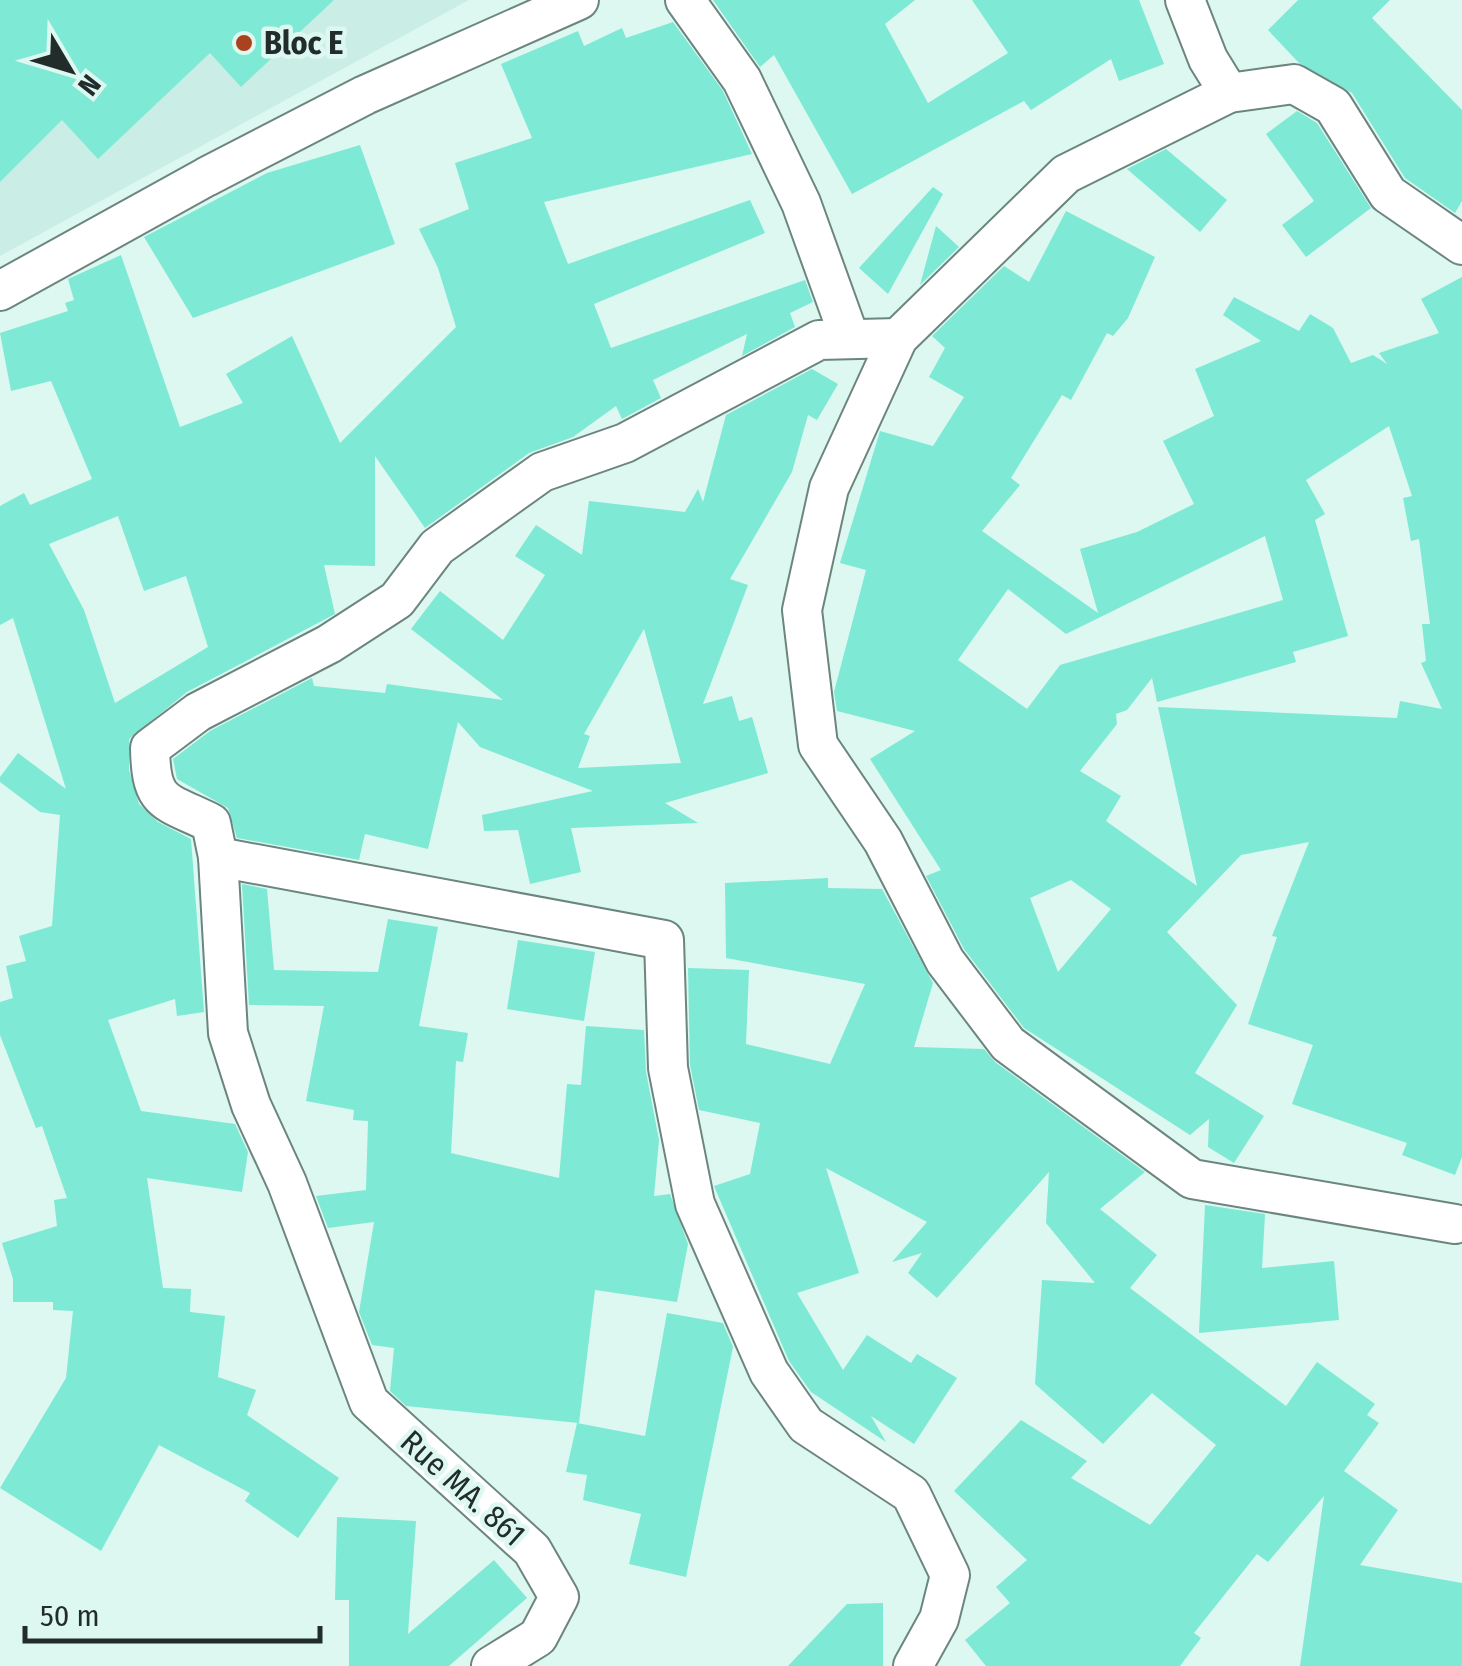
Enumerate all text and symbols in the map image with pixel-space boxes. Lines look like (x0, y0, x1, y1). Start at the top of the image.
north arrow (20, 20, 120, 120)
place label: Bloc E (264, 24, 343, 62)
marker: Bloc E (233, 32, 255, 54)
text: N (71, 68, 107, 102)
street label: Rue MA. 861 (393, 1422, 533, 1554)
scale bar (25, 1581, 320, 1643)
text: 50 m (40, 1598, 100, 1634)

